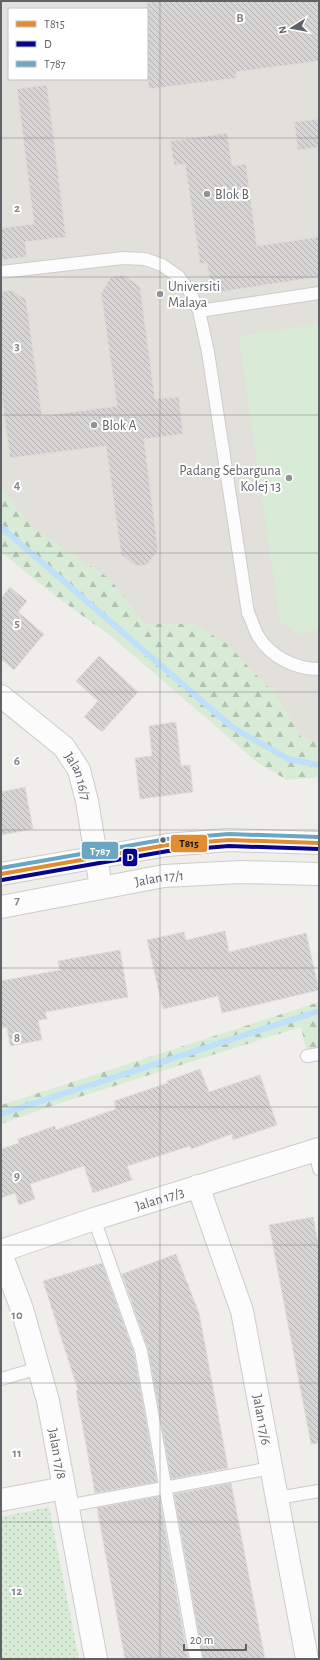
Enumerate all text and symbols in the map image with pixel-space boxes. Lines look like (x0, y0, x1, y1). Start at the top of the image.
legend (8, 8, 148, 80)
north arrow (272, 8, 312, 48)
text: B (236, 12, 244, 25)
text: T815 (44, 18, 65, 30)
text: N (277, 25, 289, 35)
text: D (44, 38, 52, 50)
text: T787 (44, 58, 66, 70)
place label: Blok B (215, 188, 249, 202)
marker: Blok B (202, 189, 212, 199)
text: 2 (14, 202, 20, 215)
place label: Universiti Malaya (168, 280, 220, 310)
marker: Universiti Malaya (155, 289, 165, 299)
text: 3 (14, 340, 20, 353)
place label: Blok A (102, 419, 137, 433)
marker: Blok A (89, 420, 99, 430)
place label: Padang Sebarguna Kolej 13 (179, 464, 282, 494)
marker: Padang Sebarguna Kolej 13 (284, 473, 294, 483)
text: 4 (14, 479, 21, 492)
text: 5 (14, 617, 20, 630)
street label: Jalan 16/7 (61, 750, 93, 802)
text: 6 (14, 755, 20, 768)
line badge: T815 (170, 834, 208, 853)
unlabelled marker (158, 835, 168, 845)
text: T815 (179, 838, 199, 849)
line badge: T787 (81, 841, 119, 860)
text: T787 (90, 846, 110, 857)
line badge: D (122, 848, 138, 867)
text: D (126, 852, 134, 863)
street label: Jalan 17/1 (134, 869, 184, 889)
text: 7 (14, 894, 20, 907)
text: 8 (14, 1032, 20, 1045)
text: 9 (14, 1170, 20, 1183)
street label: Jalan 17/3 (134, 1185, 186, 1214)
text: 10 (11, 1309, 23, 1322)
street label: Jalan 17/6 (250, 1393, 273, 1446)
street label: Jalan 17/8 (45, 1427, 68, 1480)
text: 11 (12, 1447, 22, 1460)
text: 12 (12, 1585, 22, 1598)
scale bar (184, 1626, 246, 1652)
text: 20 m (190, 1634, 213, 1646)

